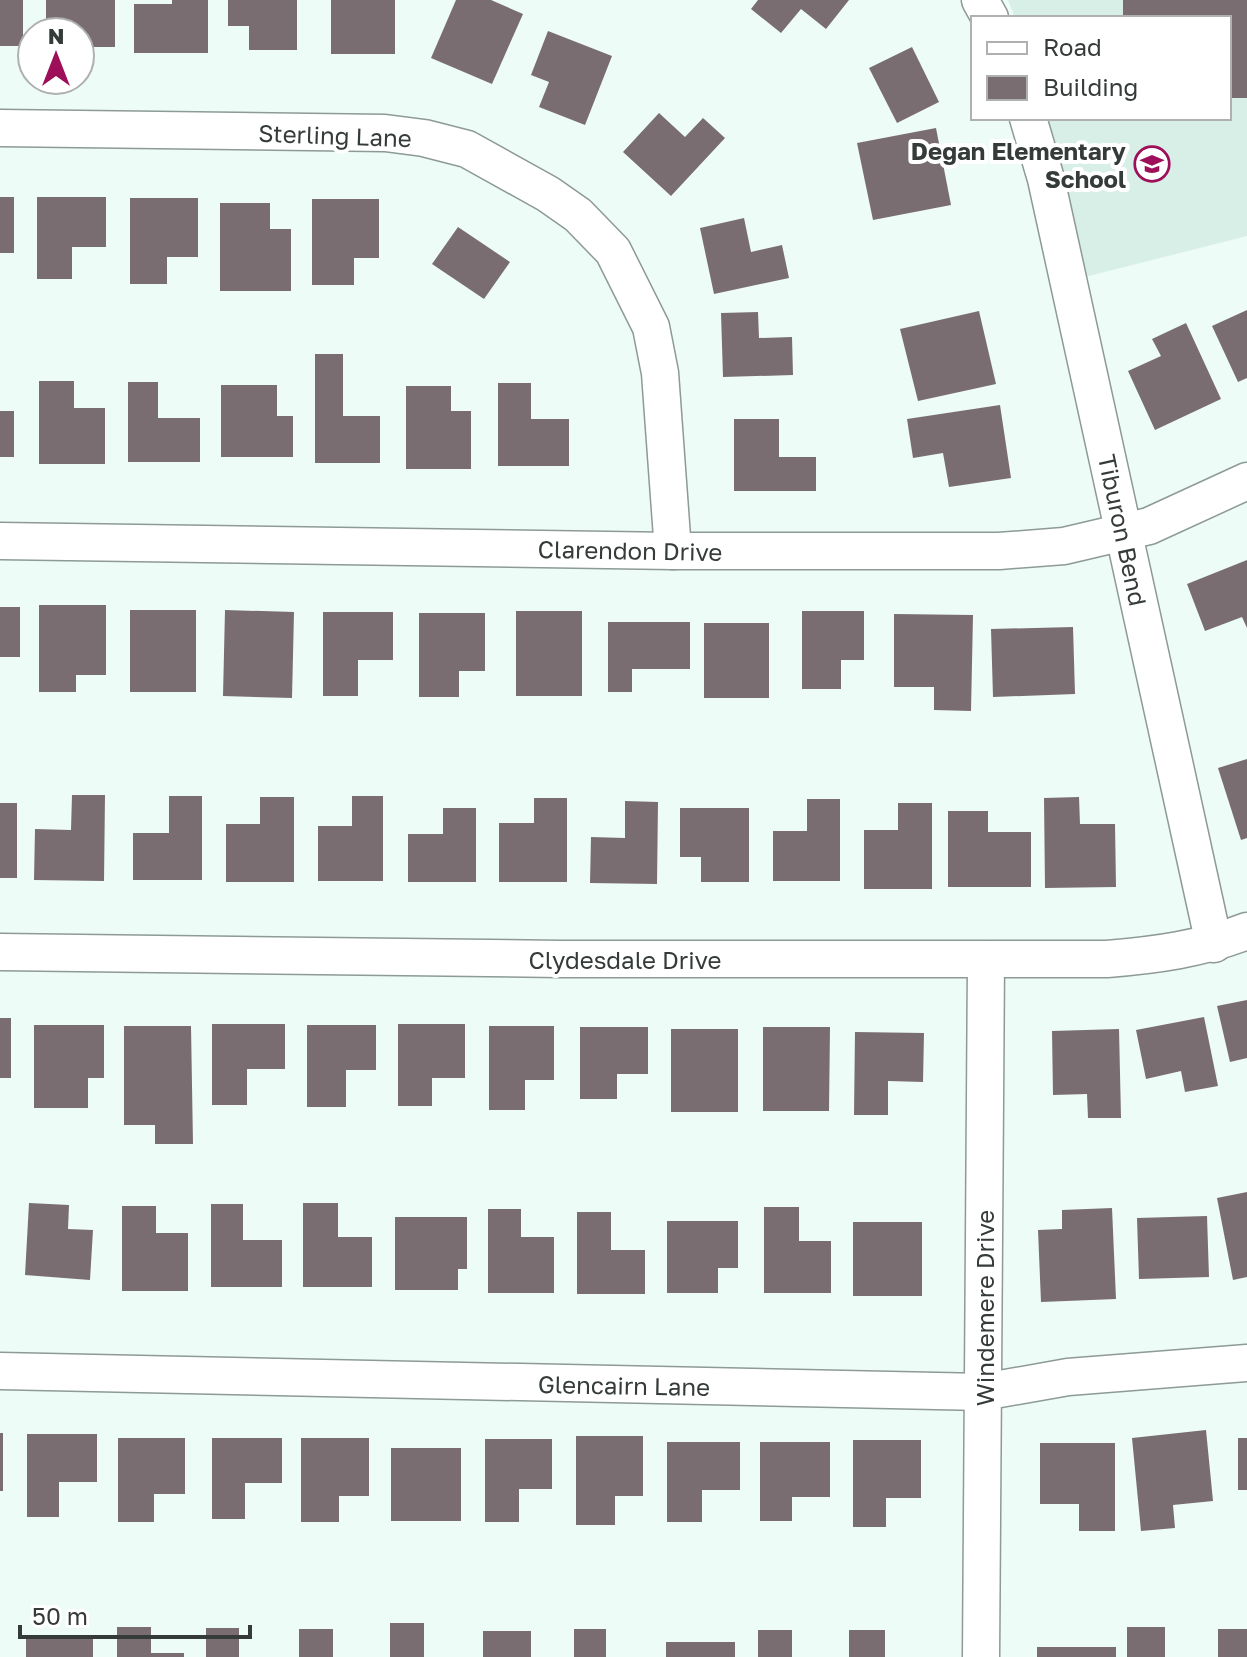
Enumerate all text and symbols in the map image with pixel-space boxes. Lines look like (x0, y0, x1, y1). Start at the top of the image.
north arrow (16, 16, 96, 96)
legend (971, 16, 1231, 120)
text: N (48, 22, 64, 49)
text: Road (1043, 32, 1102, 61)
text: Building (1043, 72, 1138, 101)
street label: Sterling Lane (258, 118, 412, 152)
place label: Degan Elementary School (911, 136, 1127, 193)
school or university icon: Degan Elementary School (1133, 145, 1171, 183)
street label: Tiburon Bend (1093, 451, 1153, 609)
street label: Clarendon Drive (537, 534, 723, 566)
street label: Clydesdale Drive (528, 945, 722, 974)
street label: Windemere Drive (970, 1210, 999, 1406)
street label: Glencairn Lane (538, 1369, 710, 1401)
scale bar (20, 1589, 250, 1639)
text: 50 m (32, 1601, 88, 1630)

